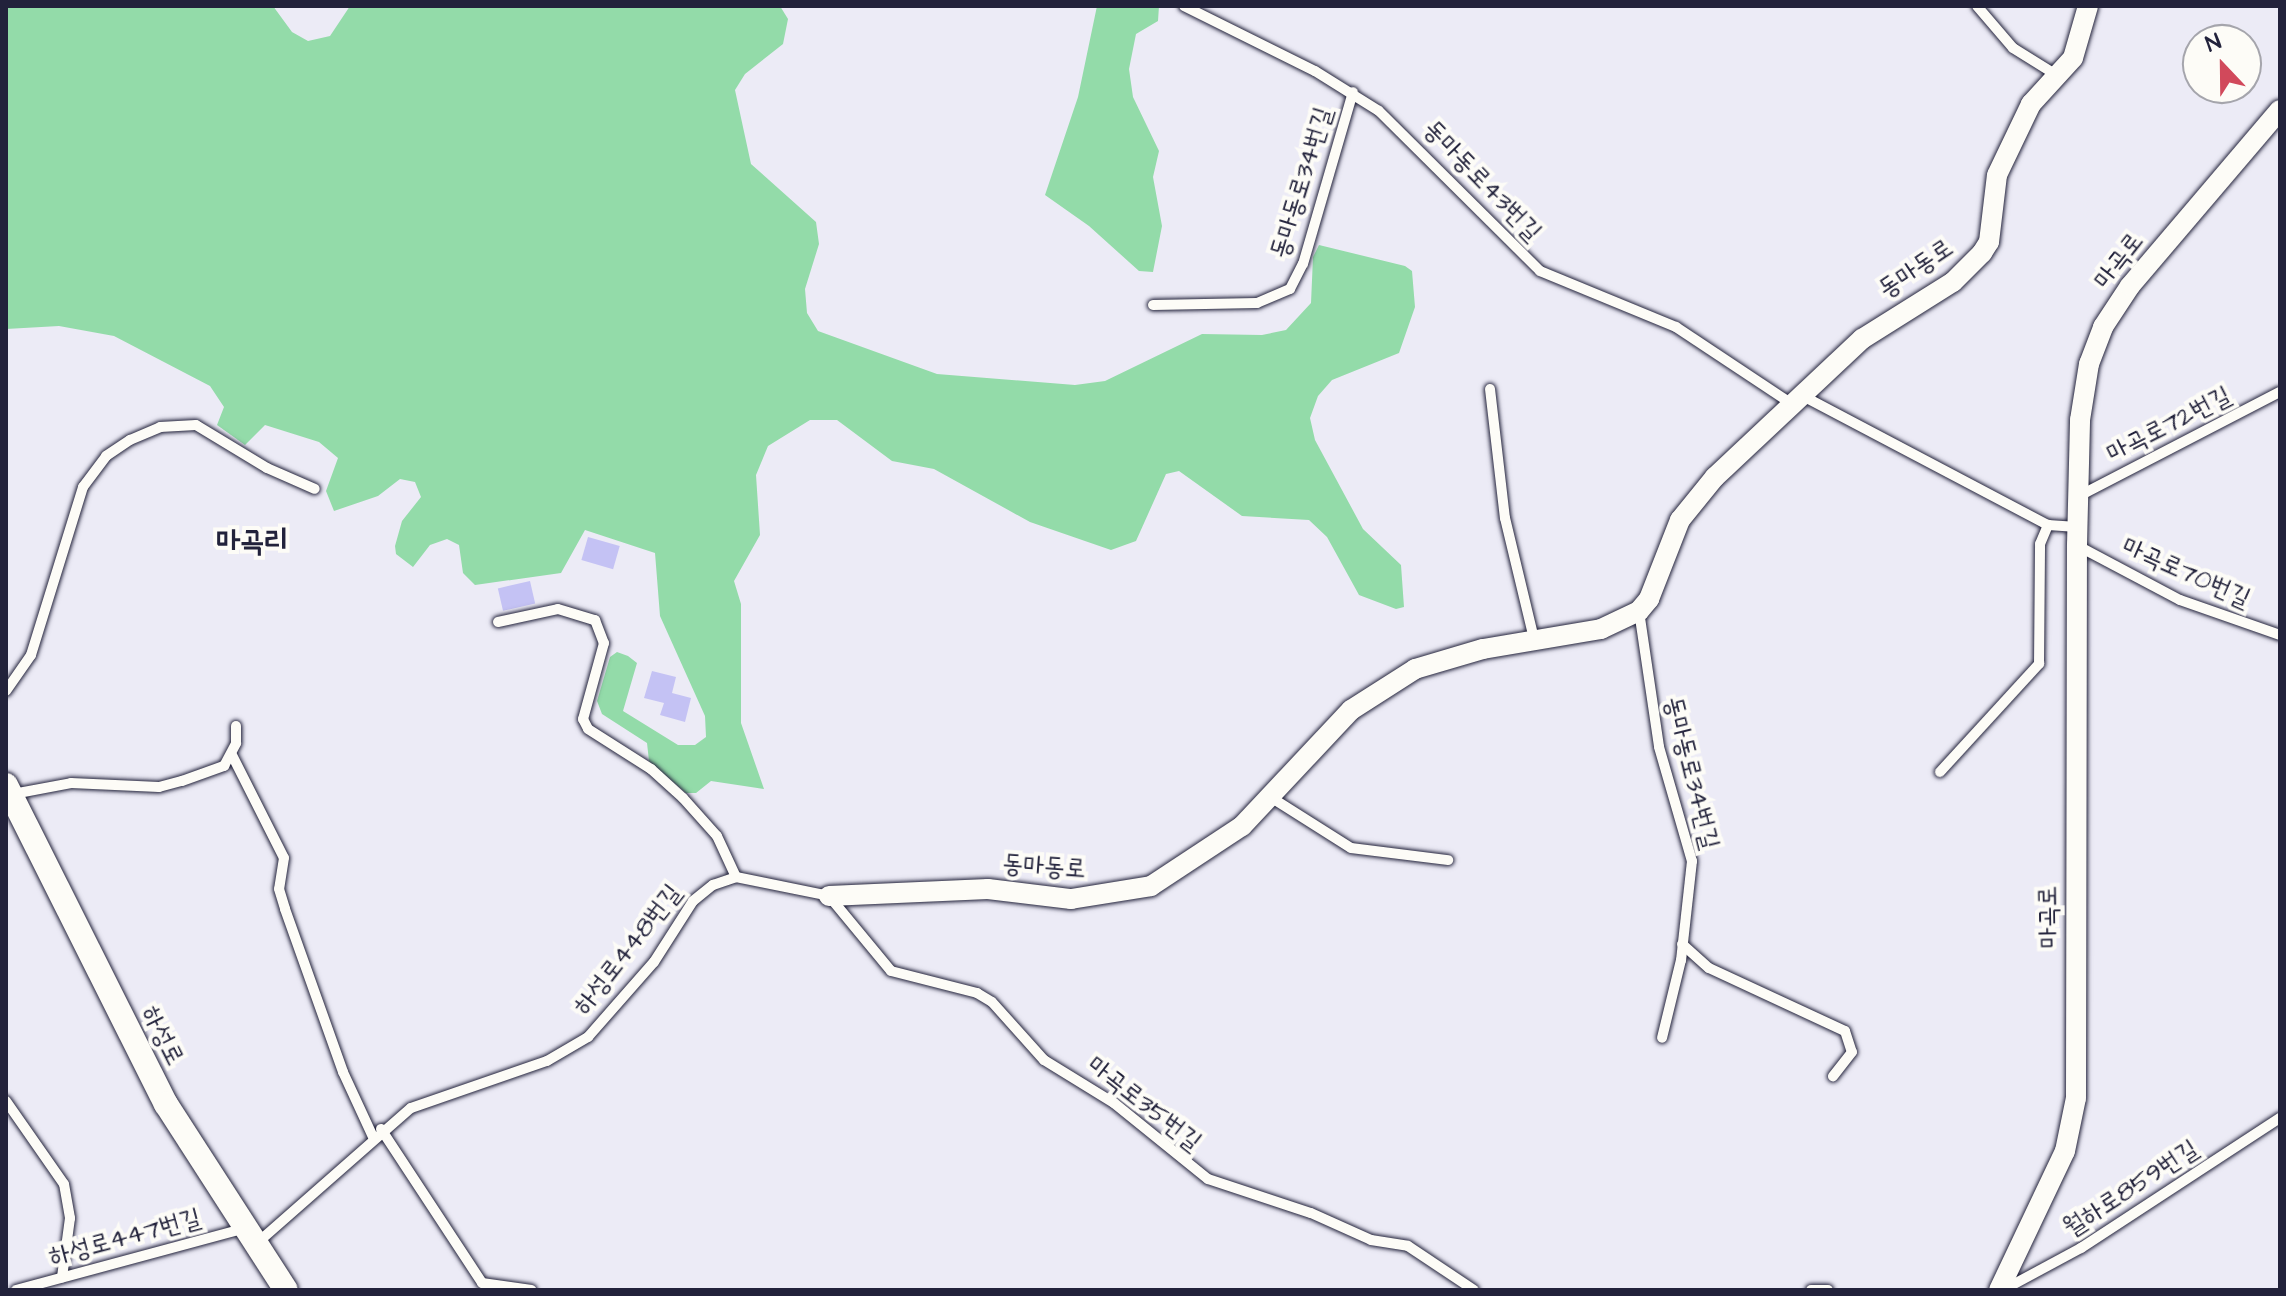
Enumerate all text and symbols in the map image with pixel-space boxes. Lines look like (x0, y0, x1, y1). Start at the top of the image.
north arrow (2182, 24, 2262, 104)
text: N (2201, 26, 2226, 60)
street label: 동마동로34번길 (1264, 104, 1340, 262)
street label: 동마동로43번길 (1416, 114, 1548, 248)
street label: 마곡로 (2087, 227, 2151, 295)
street label: 동마동로 (1873, 233, 1959, 305)
street label: 마곡로72번길 (2102, 380, 2236, 470)
district label: 마곡리 (216, 523, 288, 559)
street label: 마곡로70번길 (2117, 531, 2255, 615)
street label: 동마동로34번길 (1657, 693, 1725, 853)
street label: 동마동로 (1001, 849, 1087, 885)
street label: 하성로448번길 (567, 879, 689, 1021)
street label: 마곡로 (2033, 885, 2065, 949)
street label: 하성로 (134, 1001, 190, 1071)
street label: 마곡로35번길 (1081, 1050, 1207, 1158)
street label: 월하로859번길 (2058, 1134, 2204, 1244)
street label: 하성로447번길 (46, 1203, 204, 1273)

